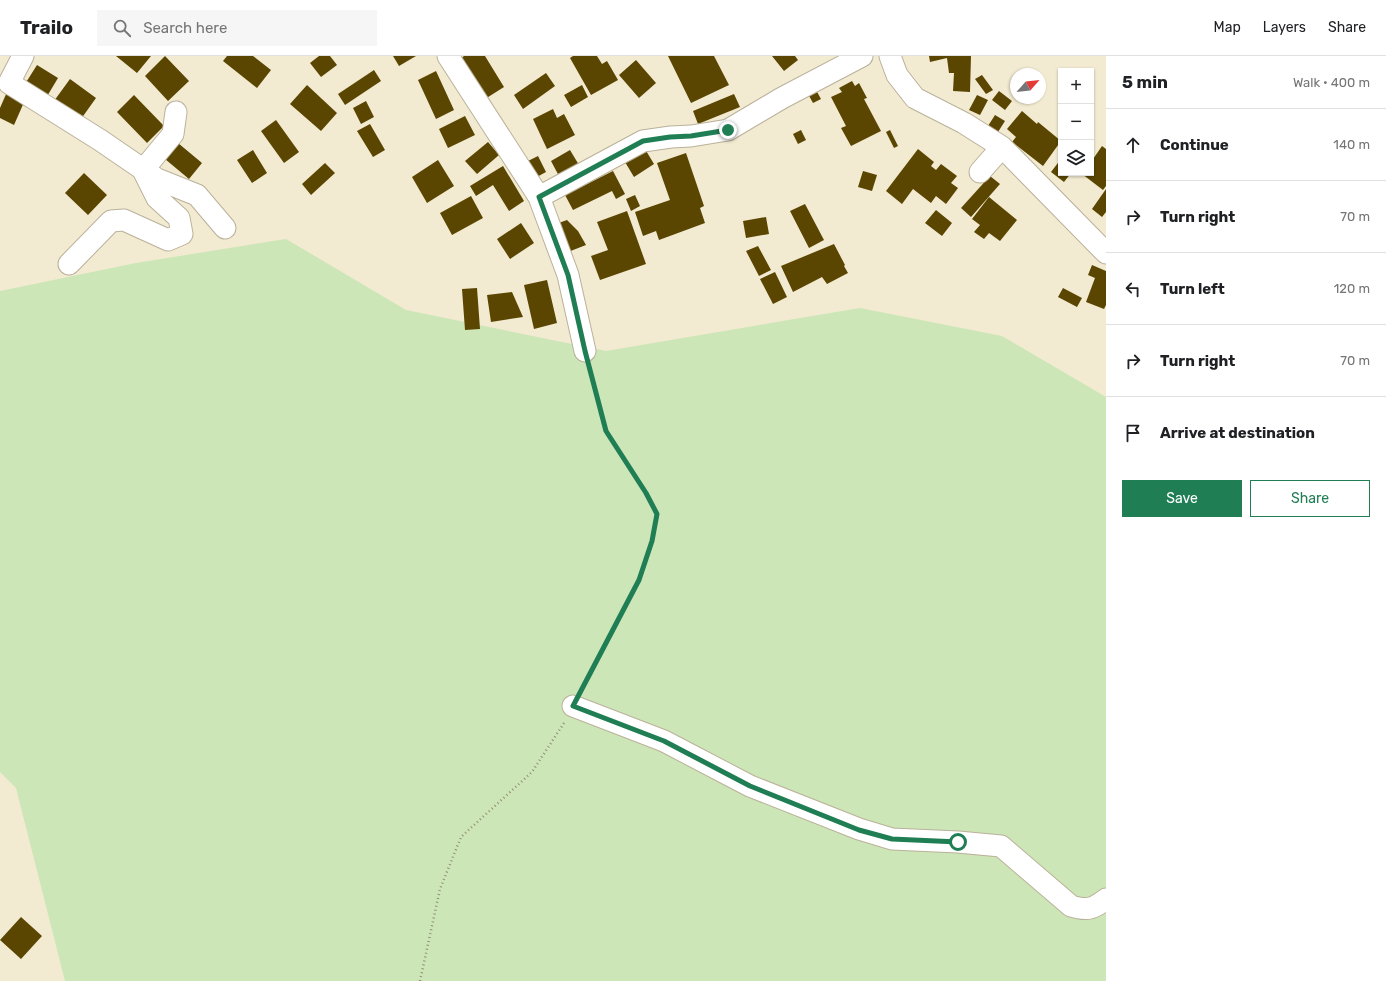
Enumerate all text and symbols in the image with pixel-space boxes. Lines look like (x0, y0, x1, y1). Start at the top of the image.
search box (97, 10, 377, 46)
text: Trailo (20, 16, 73, 39)
icon: search (111, 17, 133, 39)
text: Search here (143, 19, 227, 37)
text: Map (1214, 19, 1241, 36)
text: Layers (1263, 19, 1306, 36)
text: Share (1328, 19, 1366, 36)
north arrow (1010, 68, 1046, 104)
map controls (1058, 68, 1094, 176)
button: + (1058, 68, 1094, 104)
text: 5 min (1122, 72, 1168, 92)
text: Walk · 400 m (1293, 75, 1370, 90)
button: − (1058, 104, 1094, 140)
route end (719, 121, 737, 139)
icon: ahead (1122, 134, 1144, 156)
text: Continue (1160, 136, 1229, 154)
text: 140 m (1333, 137, 1370, 152)
button: layers (1058, 140, 1094, 176)
icon: right (1122, 206, 1144, 228)
text: Turn right (1160, 208, 1235, 226)
text: 70 m (1340, 209, 1370, 224)
icon: left (1122, 278, 1144, 300)
text: Turn left (1160, 280, 1225, 298)
text: 120 m (1334, 281, 1370, 296)
icon: right (1122, 350, 1144, 372)
text: Turn right (1160, 352, 1235, 370)
text: 70 m (1340, 353, 1370, 368)
icon: arrive (1122, 422, 1144, 444)
text: Arrive at destination (1160, 424, 1315, 442)
button: Save (1122, 480, 1242, 517)
button: Share (1250, 480, 1370, 517)
route start (949, 833, 967, 851)

